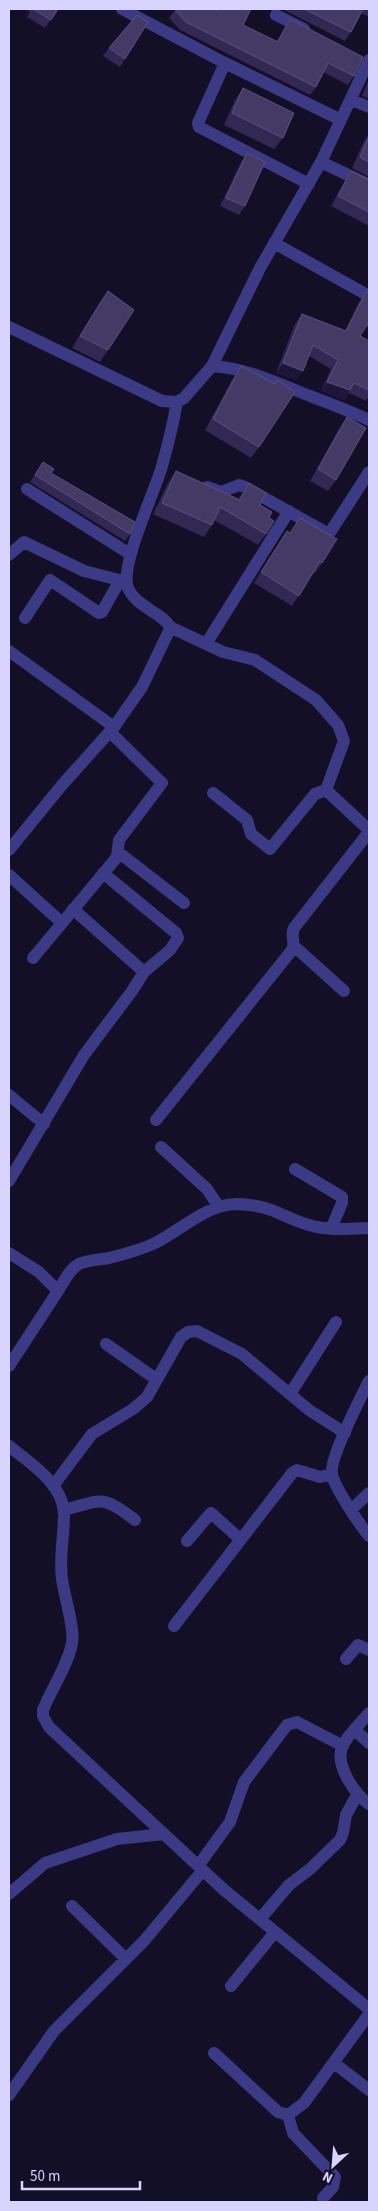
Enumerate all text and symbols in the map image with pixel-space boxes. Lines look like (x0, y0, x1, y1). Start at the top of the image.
north arrow (308, 2141, 358, 2191)
scale bar (22, 2158, 140, 2190)
text: 50 m (30, 2166, 60, 2187)
text: N (319, 2166, 336, 2188)

